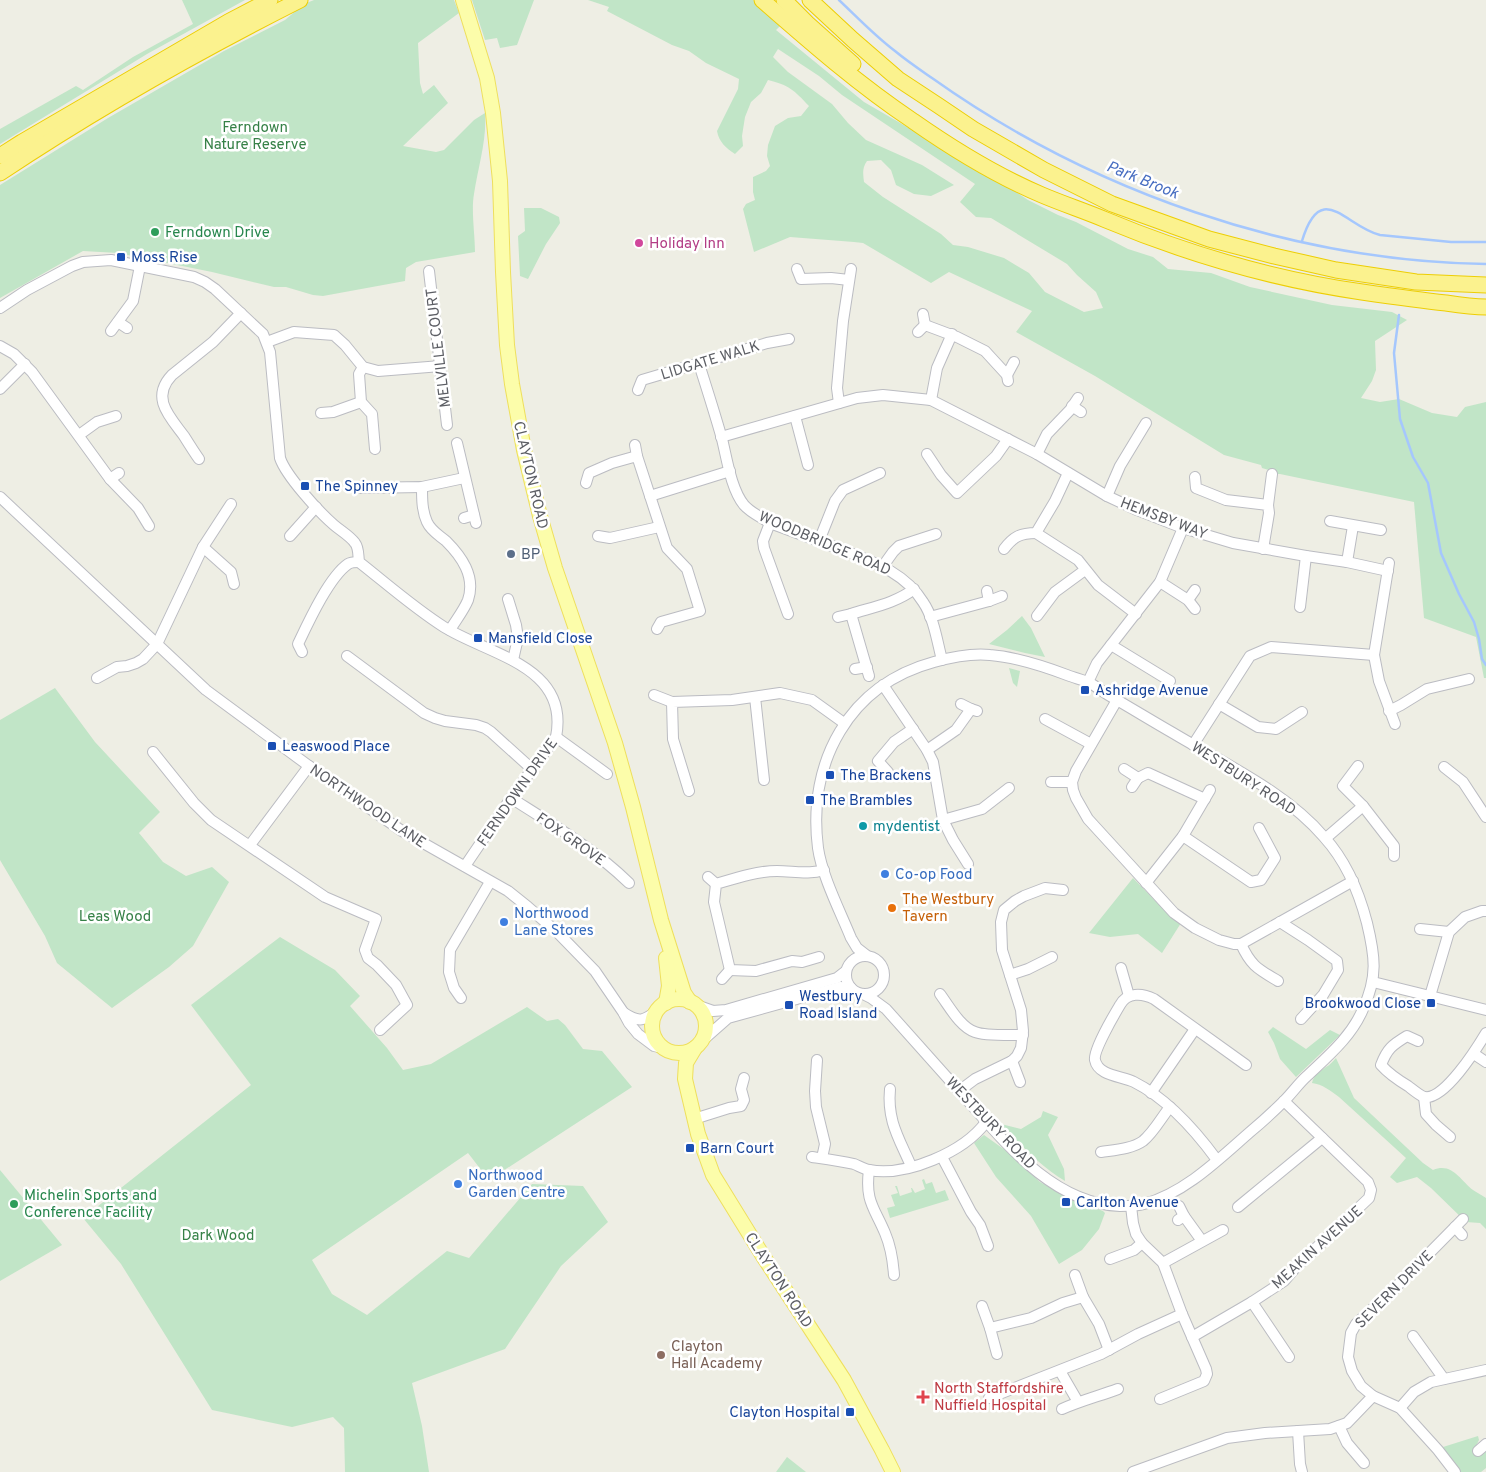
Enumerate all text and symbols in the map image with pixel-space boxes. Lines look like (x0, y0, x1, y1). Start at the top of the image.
park label: Ferndown Nature Reserve (203, 119, 307, 155)
water label: Park Brook (1103, 157, 1182, 205)
place label: Ferndown Drive (165, 224, 270, 243)
marker: Ferndown Drive (149, 226, 161, 238)
place label: Holiday Inn (649, 235, 725, 254)
marker: Holiday Inn (633, 237, 645, 249)
place label: Moss Rise (131, 249, 198, 268)
marker: Moss Rise (115, 251, 127, 263)
street label: MELVILLE COURT (423, 287, 456, 409)
street label: LIDGATE WALK (659, 337, 762, 385)
street label: CLAYTON ROAD (508, 420, 551, 531)
place label: The Spinney (315, 478, 398, 497)
marker: The Spinney (299, 480, 311, 492)
street label: HEMSBY WAY (1117, 494, 1210, 545)
street label: WOODBRIDGE ROAD (755, 508, 893, 581)
place label: BP (521, 546, 540, 565)
marker: BP (505, 548, 517, 560)
place label: Mansfield Close (488, 630, 593, 649)
marker: Mansfield Close (472, 632, 484, 644)
place label: Ashridge Avenue (1095, 682, 1208, 701)
marker: Ashridge Avenue (1079, 684, 1091, 696)
street label: FERNDOWN DRIVE (474, 735, 563, 851)
place label: Leaswood Place (282, 738, 390, 757)
street label: WESTBURY ROAD (1187, 738, 1299, 820)
marker: Leaswood Place (266, 740, 278, 752)
street label: NORTHWOOD LANE (305, 761, 429, 853)
place label: The Brackens (840, 767, 931, 786)
marker: The Brackens (824, 769, 836, 781)
place label: The Brambles (820, 792, 913, 811)
marker: The Brambles (804, 794, 816, 806)
street label: FOX GROVE (532, 809, 609, 871)
place label: mydentist (873, 818, 940, 837)
marker: mydentist (857, 820, 869, 832)
place label: Co-op Food (895, 866, 973, 885)
marker: Co-op Food (879, 868, 891, 880)
place label: The Westbury Tavern (902, 891, 994, 927)
marker: The Westbury Tavern (886, 902, 898, 914)
place label: Northwood Lane Stores (514, 905, 594, 941)
park label: Leas Wood (79, 908, 151, 927)
marker: Northwood Lane Stores (498, 916, 510, 928)
place label: Westbury Road Island (799, 988, 877, 1024)
place label: Brookwood Close (1304, 995, 1421, 1014)
marker: Brookwood Close (1425, 997, 1437, 1009)
marker: Westbury Road Island (783, 999, 795, 1011)
street label: WESTBURY ROAD (941, 1074, 1039, 1174)
place label: Barn Court (700, 1140, 774, 1159)
marker: Barn Court (684, 1142, 696, 1154)
place label: Northwood Garden Centre (468, 1167, 565, 1203)
marker: Northwood Garden Centre (452, 1178, 464, 1190)
place label: Michelin Sports and Conference Facility (24, 1187, 157, 1223)
place label: Carlton Avenue (1076, 1194, 1179, 1213)
marker: Carlton Avenue (1060, 1196, 1072, 1208)
marker: Michelin Sports and Conference Facility (8, 1198, 20, 1210)
street label: MEAKIN AVENUE (1269, 1202, 1367, 1294)
park label: Dark Wood (182, 1227, 254, 1246)
street label: CLAYTON ROAD (740, 1230, 816, 1332)
street label: SEVERN DRIVE (1352, 1247, 1438, 1333)
place label: Clayton Hall Academy (671, 1338, 763, 1374)
marker: Clayton Hall Academy (655, 1349, 667, 1361)
place label: North Staffordshire Nuffield Hospital (934, 1380, 1064, 1416)
marker: North Staffordshire Nuffield Hospital (916, 1390, 930, 1404)
place label: Clayton Hospital (729, 1404, 840, 1423)
marker: Clayton Hospital (844, 1406, 856, 1418)

